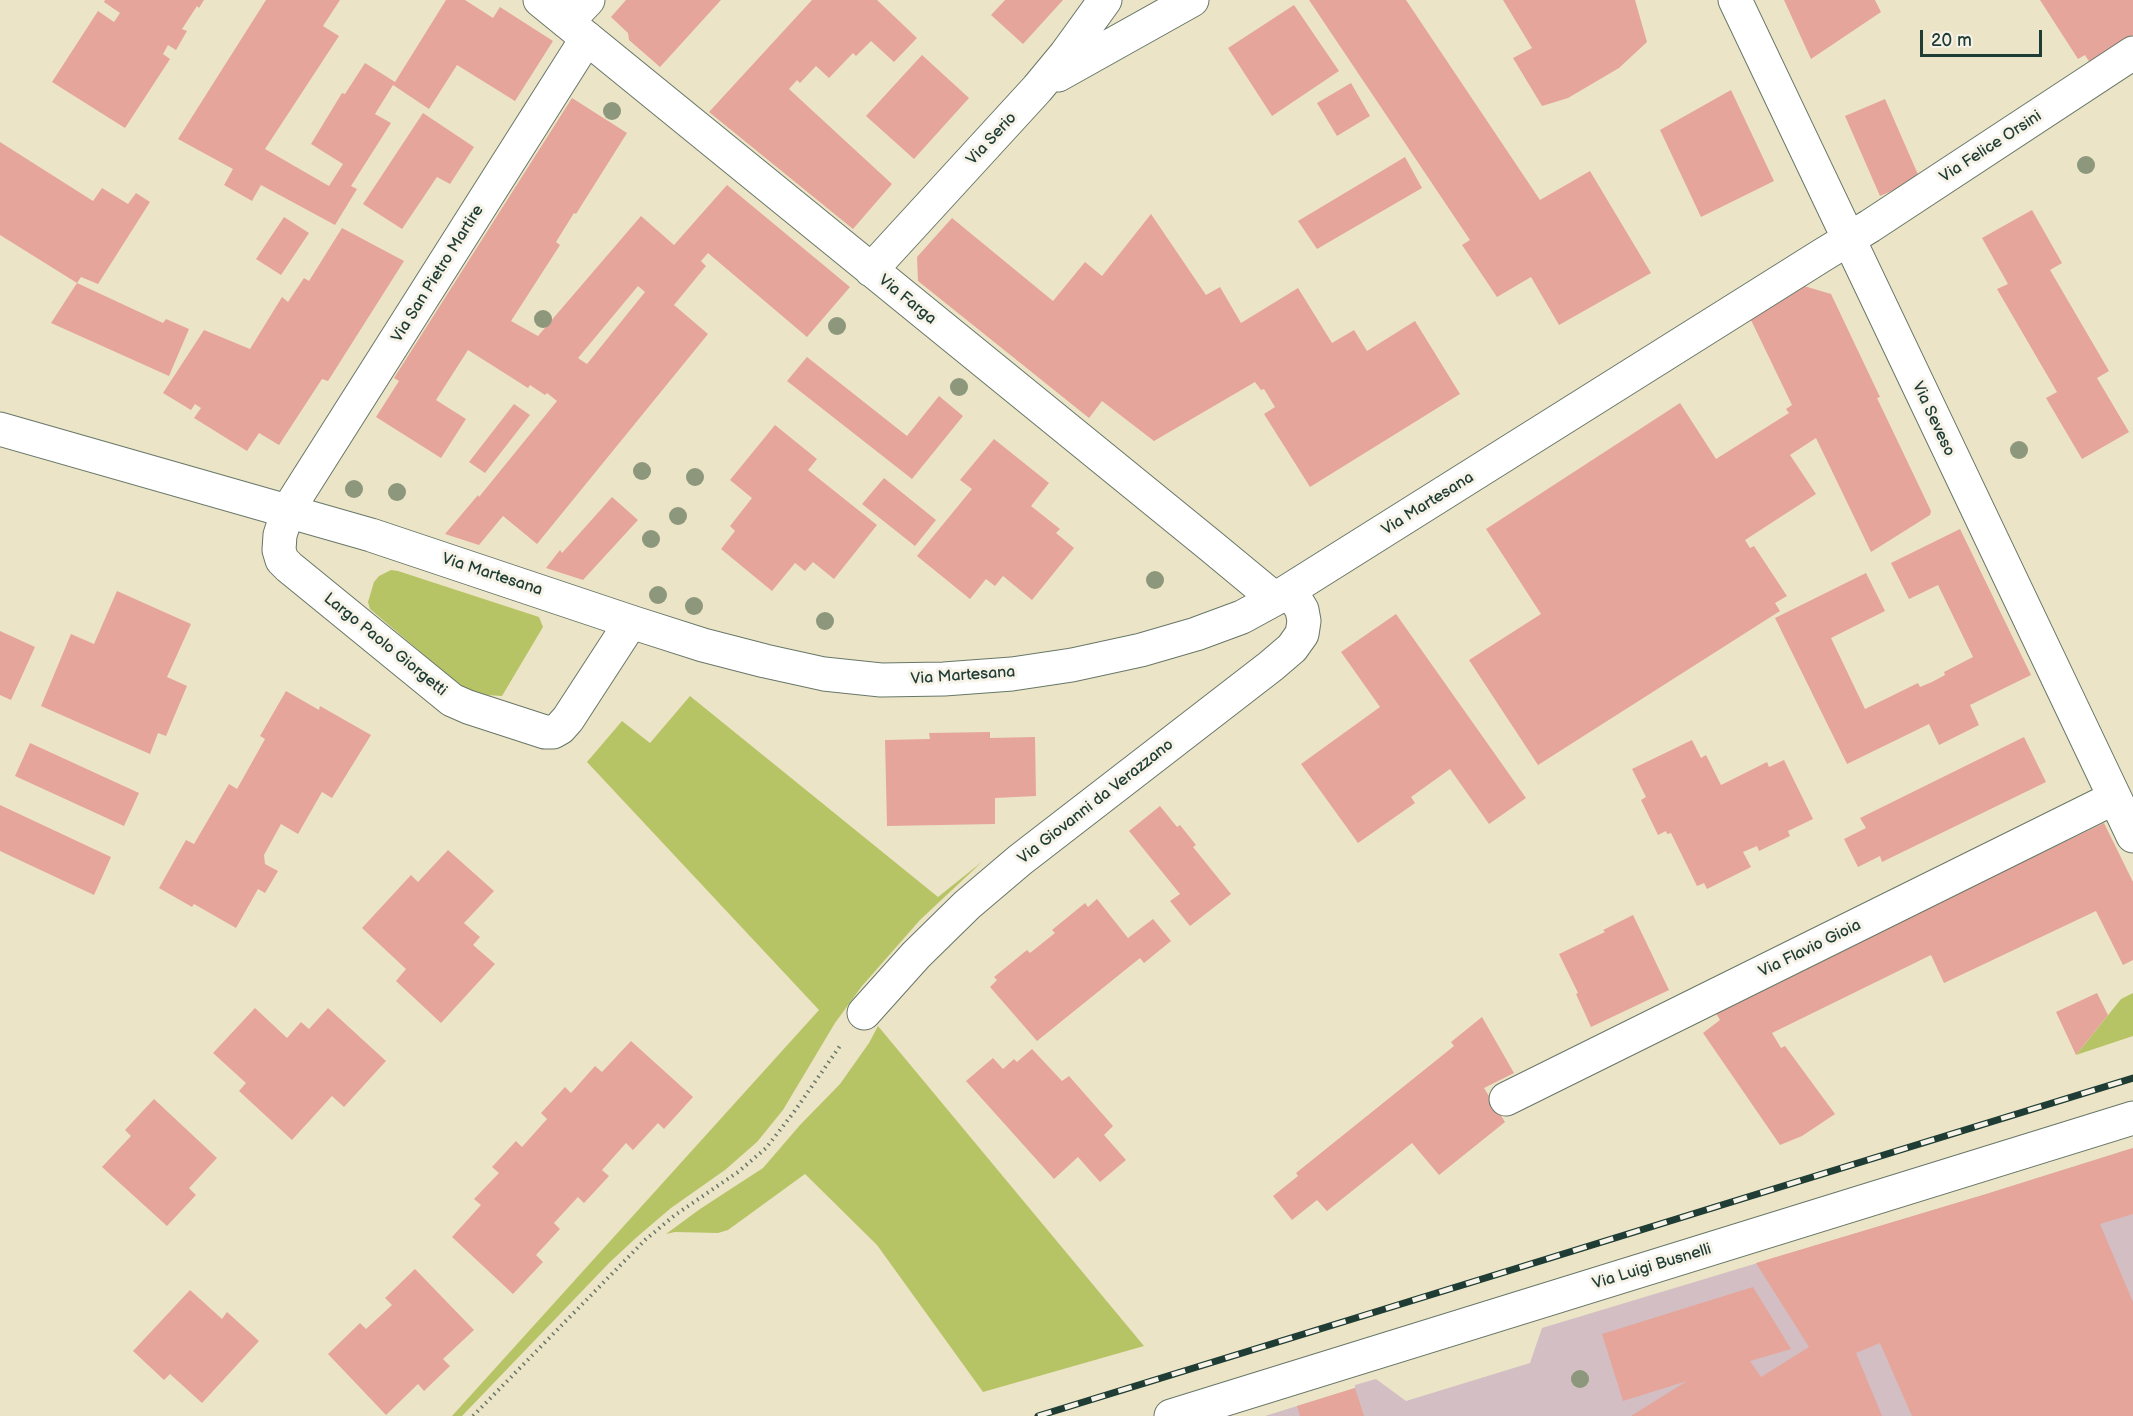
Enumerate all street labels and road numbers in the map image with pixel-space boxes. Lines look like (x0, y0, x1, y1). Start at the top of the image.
street label: Via Felice Orsini (1936, 107, 2046, 187)
street label: Via Serio (963, 109, 1021, 169)
street label: Via San Pietro Martire (388, 202, 488, 346)
street label: Via Farga (874, 271, 940, 329)
street label: Via Seveso (1907, 379, 1959, 459)
street label: Via Martesana (1378, 468, 1478, 540)
street label: Via Martesana (439, 550, 545, 600)
street label: Largo Paolo Giorgetti (320, 589, 450, 701)
street label: Via Martesana (910, 663, 1016, 689)
street label: Via Giovanni da Verazzano (1014, 735, 1178, 869)
street label: Via Flavio Gioia (1756, 916, 1864, 982)
street label: Via Luigi Busnelli (1590, 1240, 1714, 1294)

